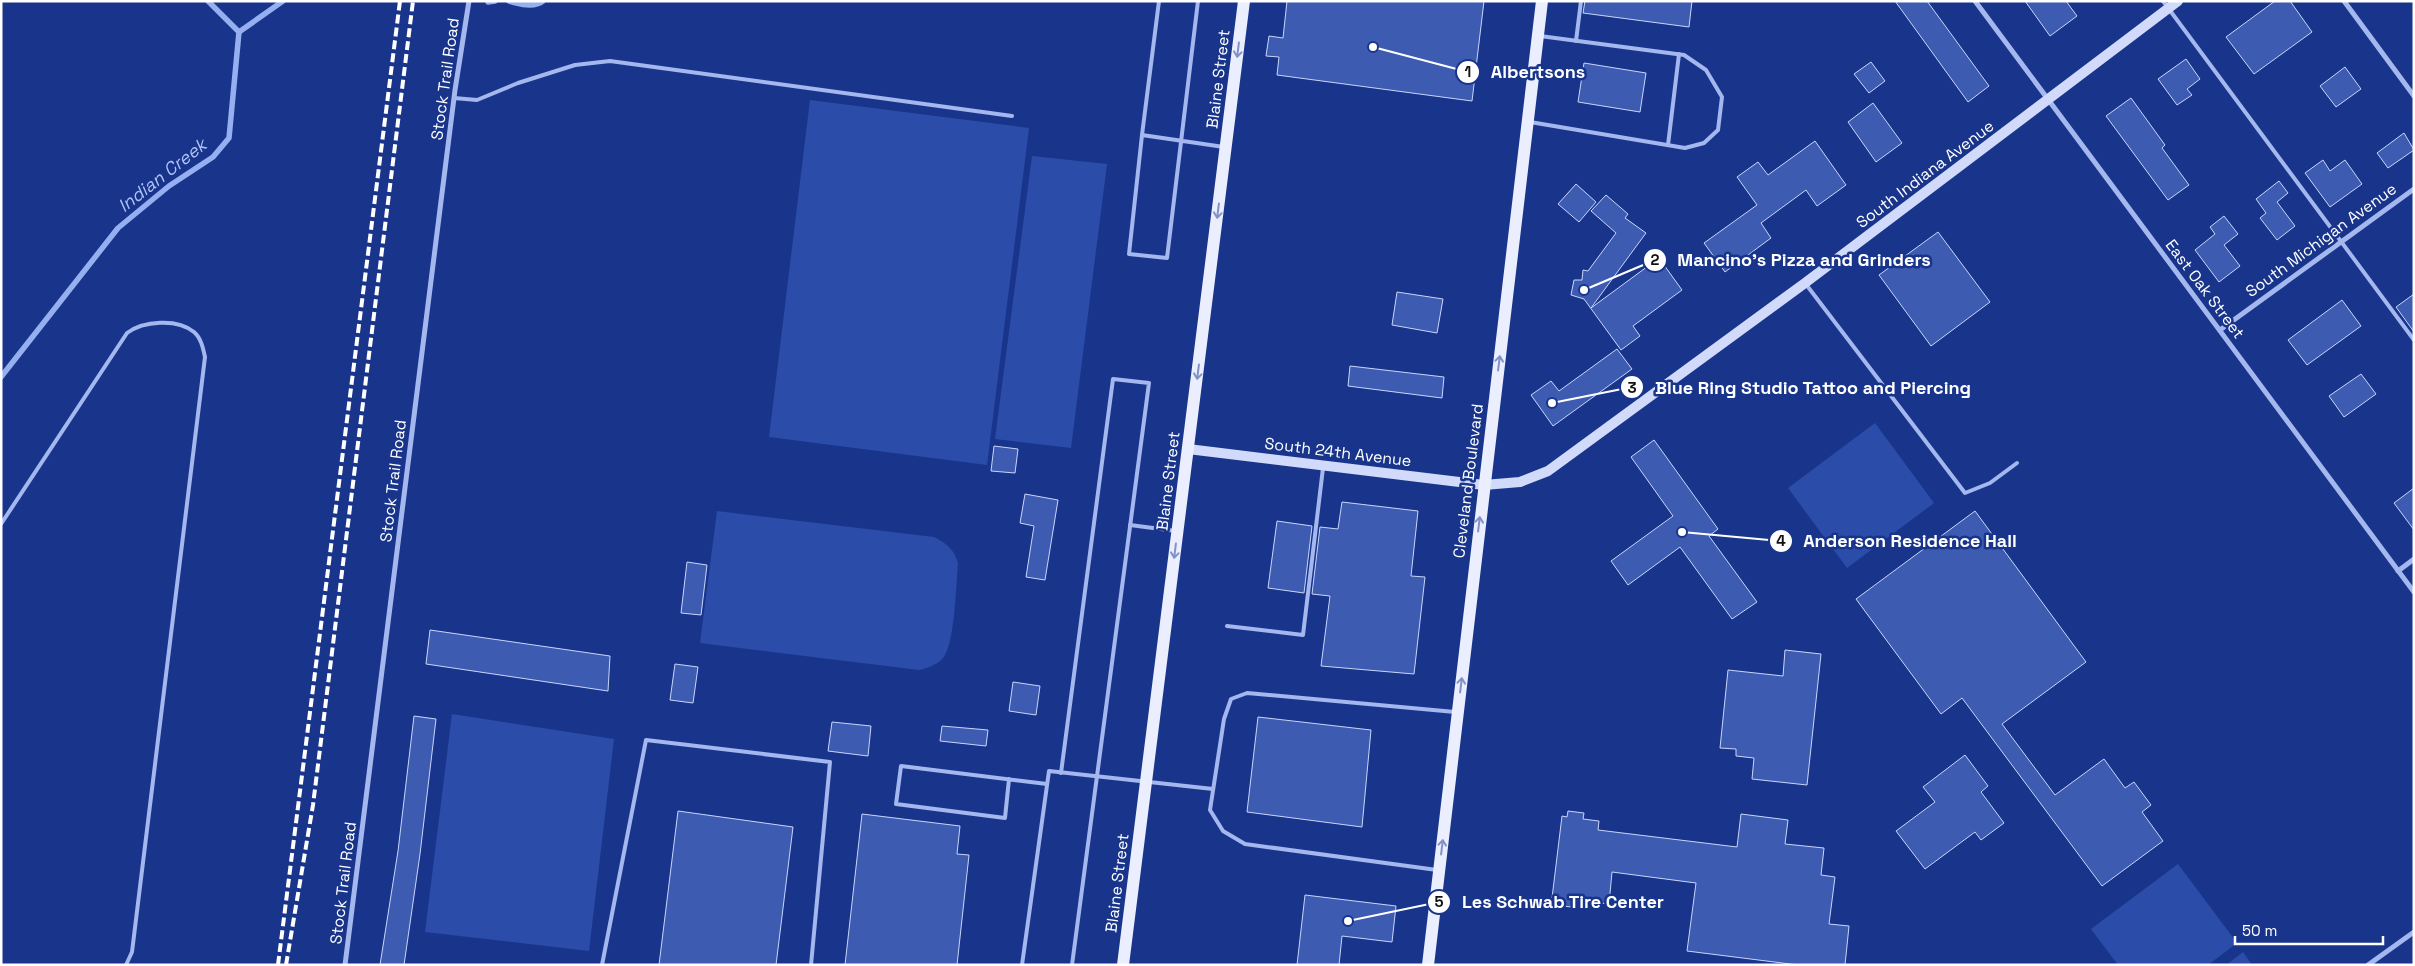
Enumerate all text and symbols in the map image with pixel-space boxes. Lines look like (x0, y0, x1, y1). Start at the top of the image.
street label: Stock Trail Road (426, 17, 464, 141)
street label: Blaine Street (1201, 28, 1235, 130)
one-way arrow (1233, 41, 1243, 57)
callout: Albertsons (1456, 55, 1595, 88)
text: Albertsons (1491, 60, 1585, 83)
text: 1 (1465, 62, 1471, 81)
street label: South Indiana Avenue (1852, 115, 1998, 233)
water label: Indian Creek (113, 132, 213, 217)
street label: South Michigan Avenue (2241, 178, 2401, 302)
one-way arrow (1213, 203, 1223, 219)
street label: East Oak Street (2161, 235, 2249, 343)
callout: Mancino's Pizza and Grinders (1643, 243, 1941, 276)
text: Mancino's Pizza and Grinders (1677, 248, 1931, 271)
text: 2 (1651, 250, 1660, 269)
one-way arrow (1494, 355, 1504, 371)
one-way arrow (1193, 364, 1203, 380)
callout: Blue Ring Studio Tattoo and Piercing (1619, 371, 1981, 404)
text: Blue Ring Studio Tattoo and Piercing (1655, 376, 1971, 399)
text: 3 (1627, 378, 1637, 397)
street label: Cleveland Boulevard (1448, 403, 1488, 559)
street label: Stock Trail Road (375, 419, 411, 543)
street label: Blaine Street (1151, 430, 1185, 532)
street label: South 24th Avenue (1264, 433, 1412, 471)
one-way arrow (1474, 516, 1484, 532)
callout: Anderson Residence Hall (1768, 524, 2027, 557)
text: Anderson Residence Hall (1803, 529, 2017, 552)
text: 4 (1776, 531, 1786, 550)
one-way arrow (1170, 542, 1180, 558)
one-way arrow (1456, 678, 1466, 694)
street label: Stock Trail Road (325, 821, 361, 945)
street label: Blaine Street (1100, 832, 1134, 934)
one-way arrow (1437, 839, 1447, 855)
callout: Les Schwab Tire Center (1427, 885, 1674, 918)
text: Les Schwab Tire Center (1462, 890, 1664, 913)
text: 5 (1434, 892, 1444, 911)
scale bar (2235, 914, 2382, 946)
text: 50 m (2242, 921, 2277, 940)

